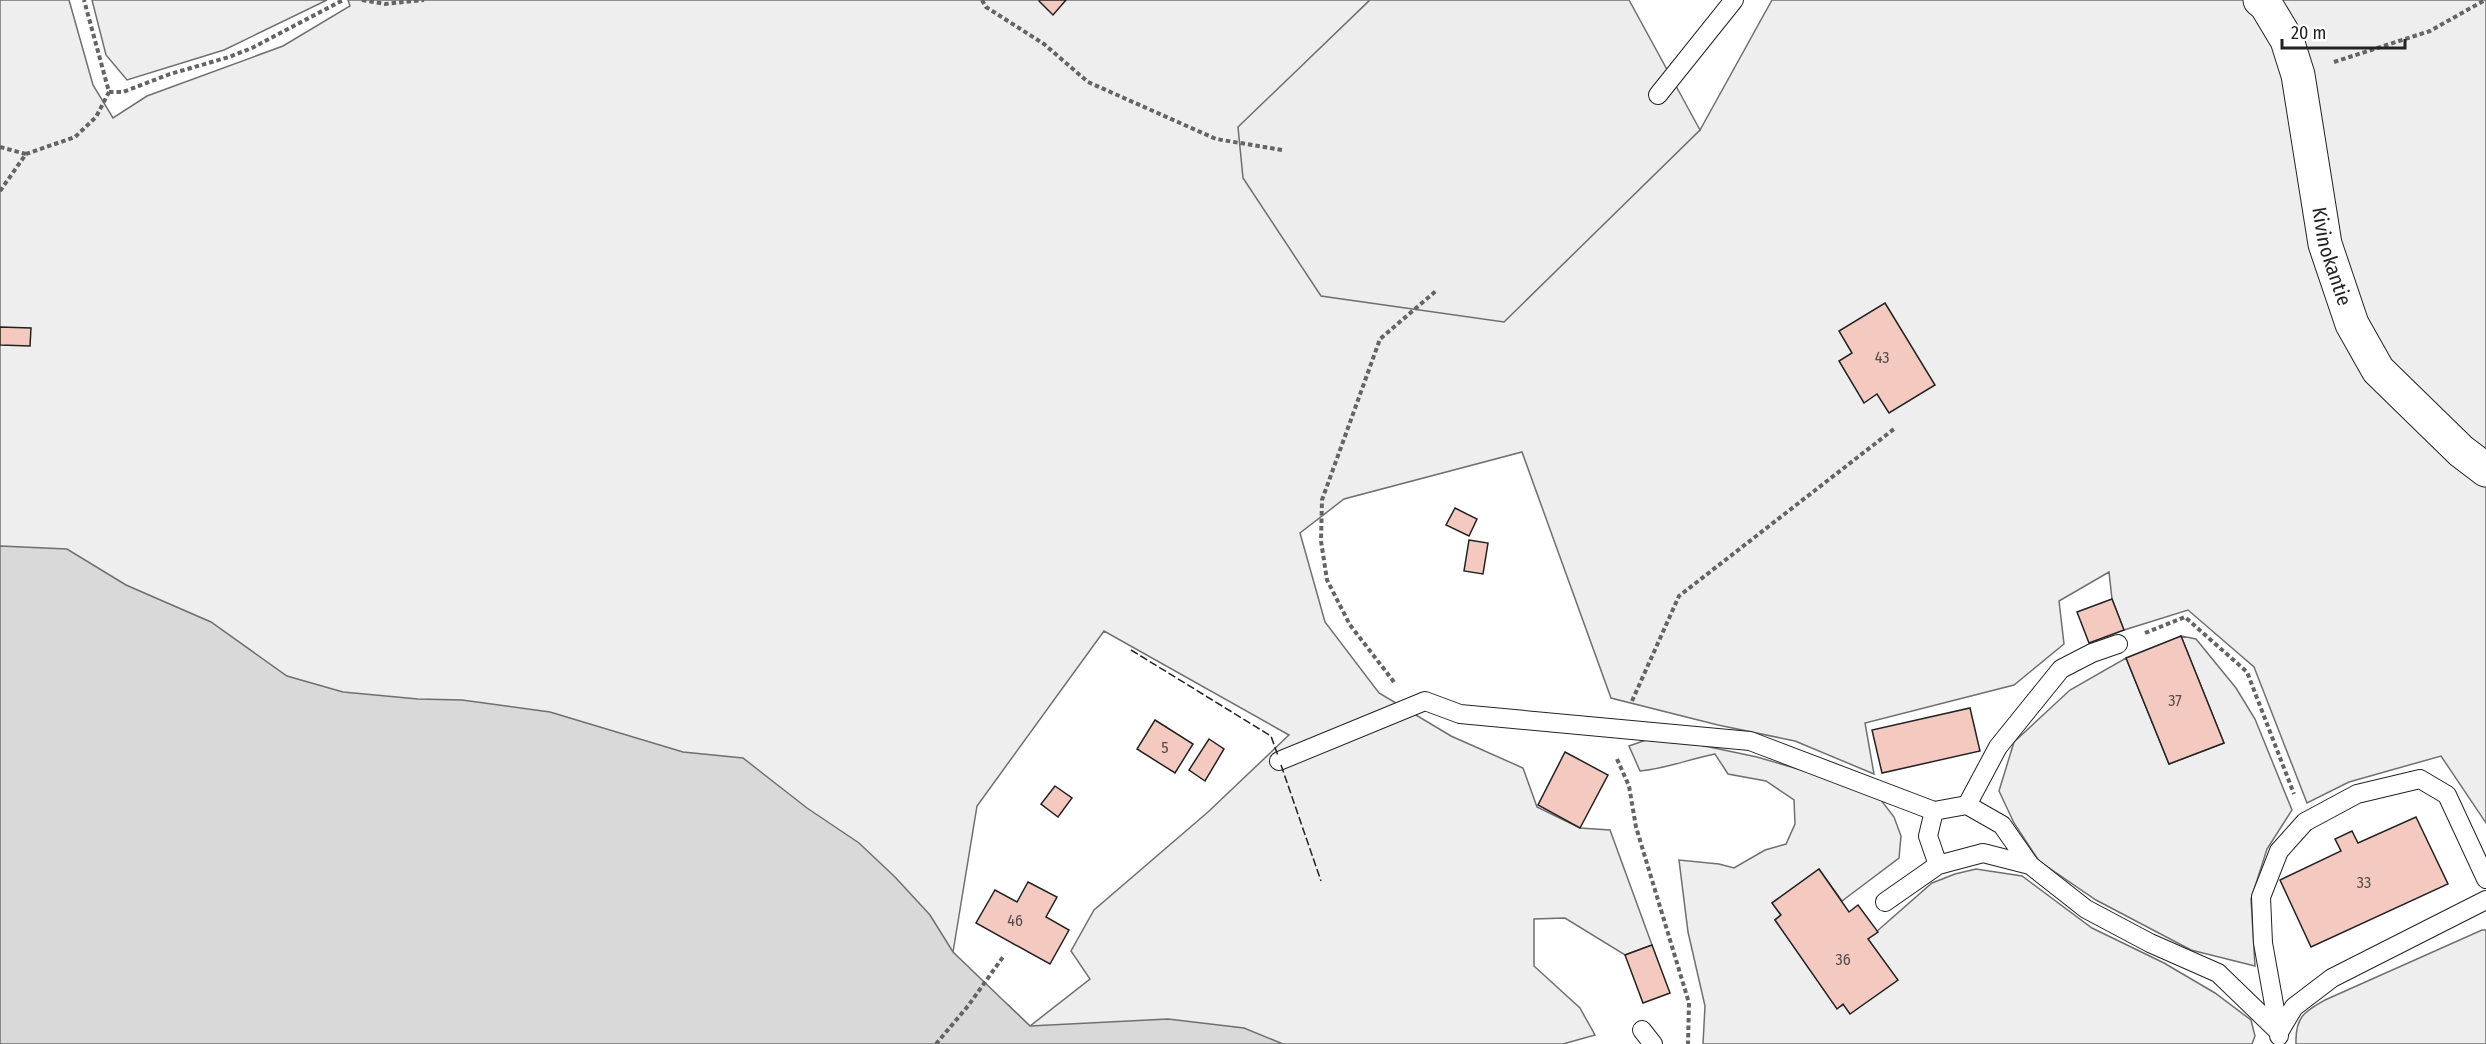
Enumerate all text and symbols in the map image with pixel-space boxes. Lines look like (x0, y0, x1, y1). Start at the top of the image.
scale bar (2282, 12, 2405, 50)
text: 20 m (2291, 22, 2326, 44)
street label: Kivinokantie (2307, 205, 2357, 309)
house number: 43 (1875, 348, 1889, 367)
house number: 37 (2168, 691, 2182, 710)
house number: 5 (1161, 738, 1169, 757)
house number: 33 (2357, 873, 2371, 892)
house number: 46 (1007, 911, 1023, 930)
house number: 36 (1835, 950, 1851, 969)

